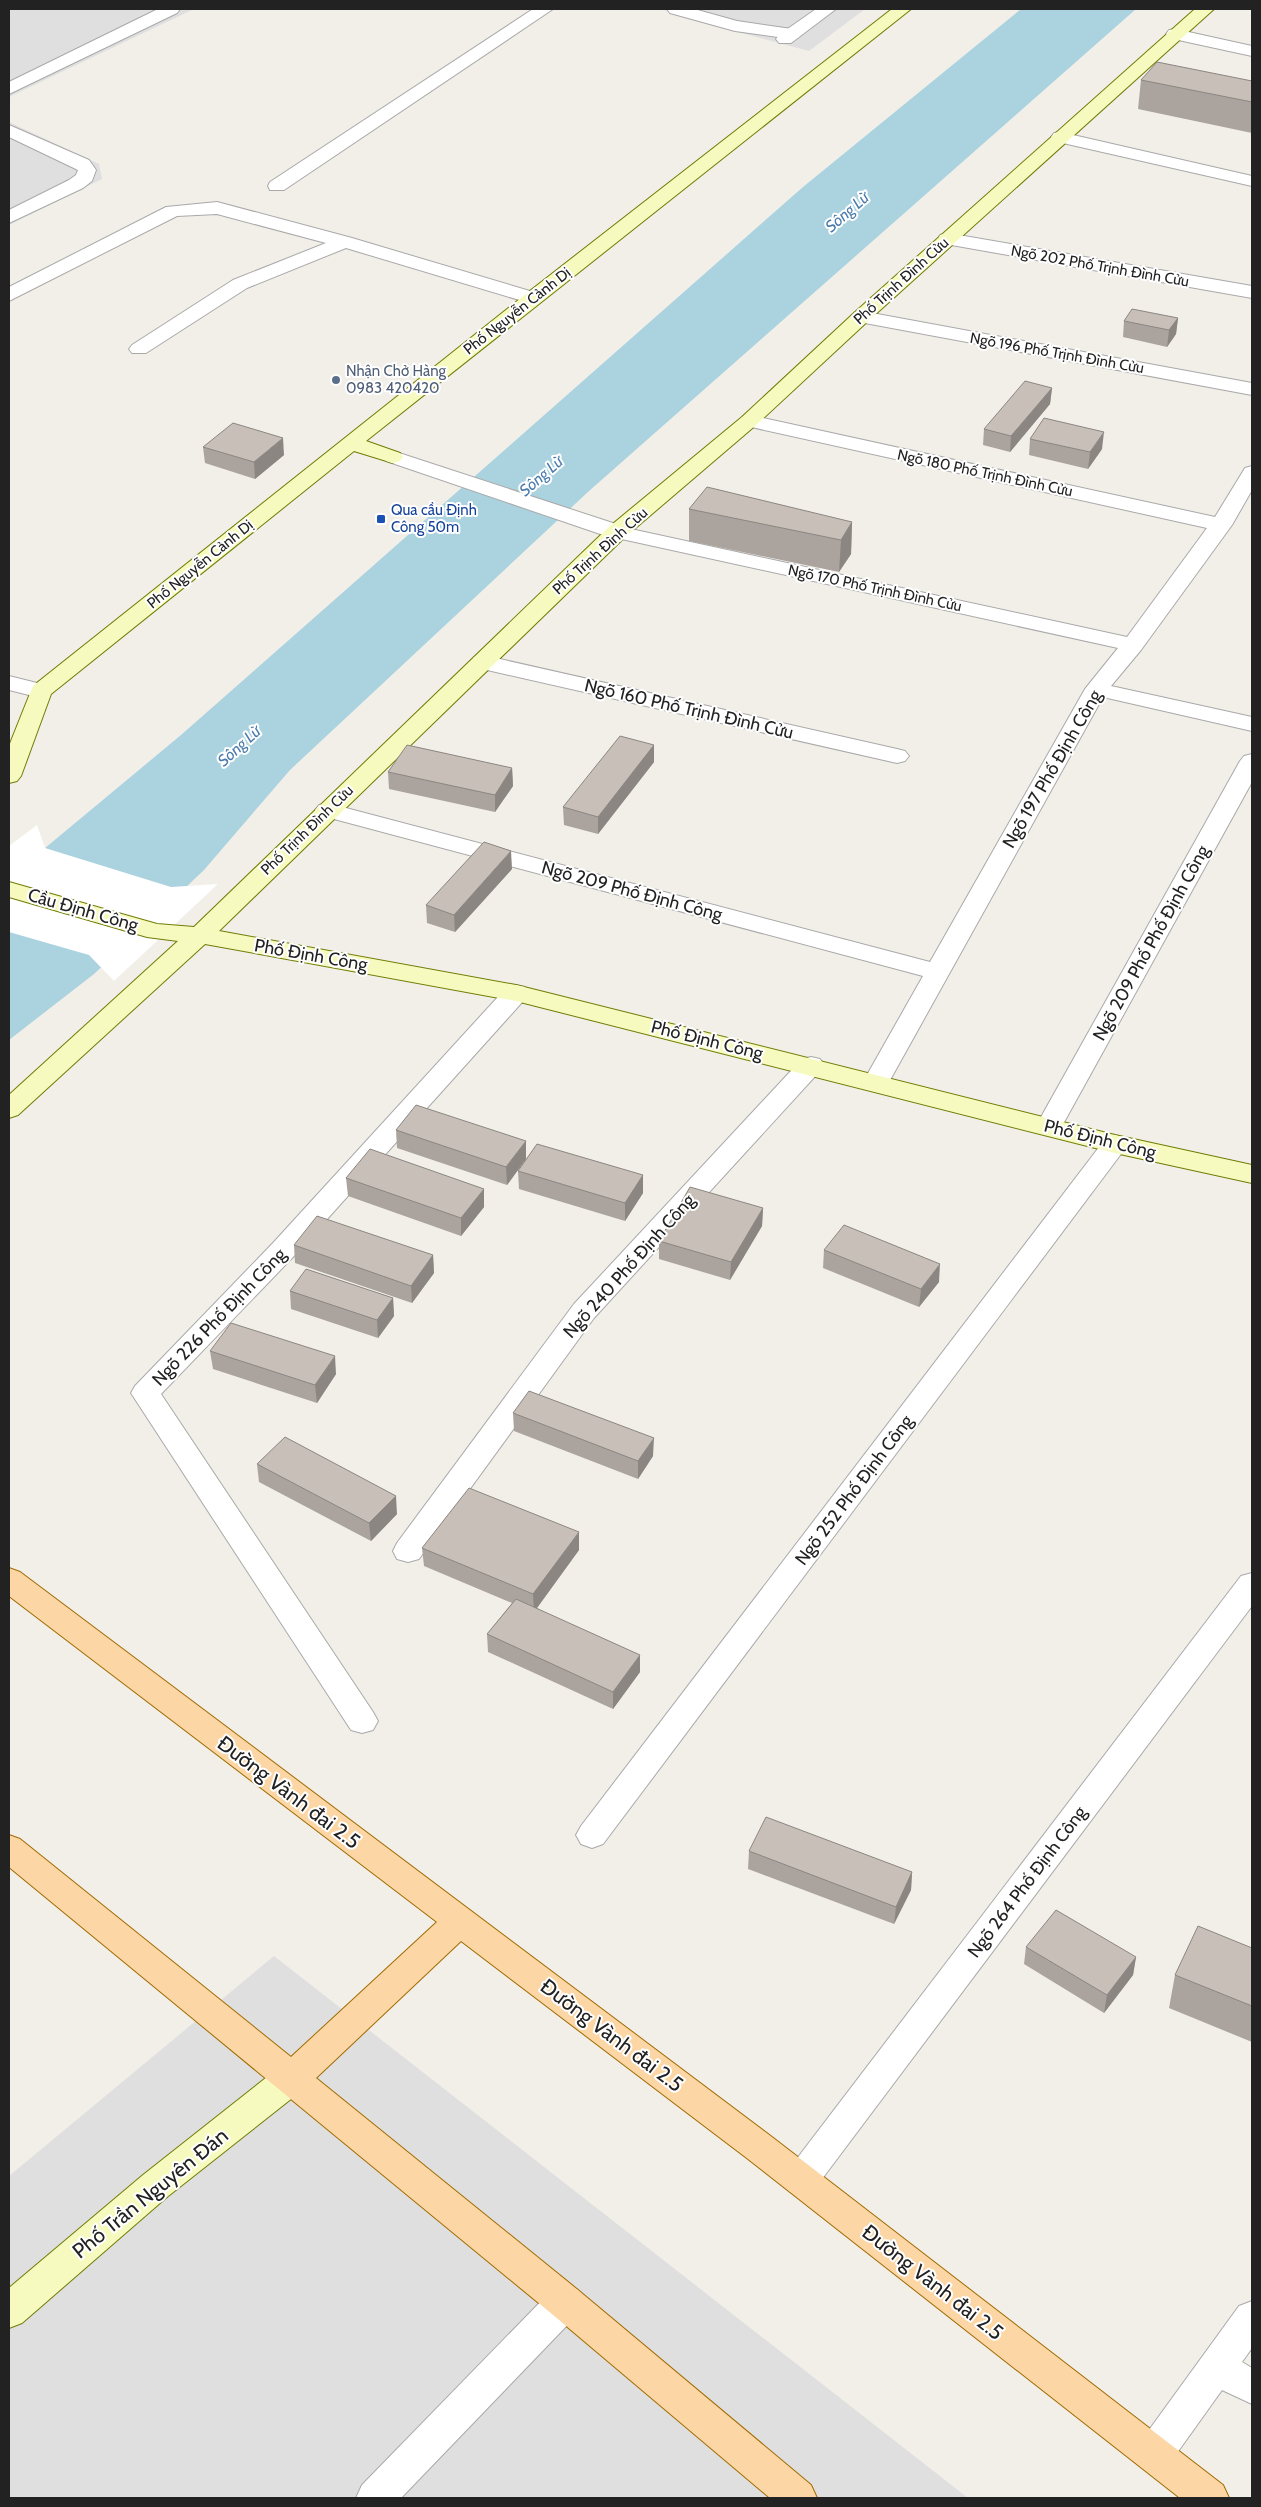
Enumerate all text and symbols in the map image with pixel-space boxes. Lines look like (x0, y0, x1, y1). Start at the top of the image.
water label: Sông Lừ (822, 187, 874, 236)
street label: Phố Trịnh Đình Cửu (850, 234, 952, 328)
street label: Ngõ 202 Phố Trịnh Đình Cửu (1010, 241, 1190, 291)
street label: Phố Nguyễn Cảnh Dị (460, 264, 574, 358)
street label: Ngõ 196 Phố Trịnh Đình Cửu (969, 329, 1145, 377)
place label: Nhận Chở Hàng 0983 420420 (346, 362, 447, 397)
marker: Nhận Chở Hàng 0983 420420 (330, 374, 342, 386)
street label: Ngõ 180 Phố Trịnh Đình Cửu (896, 446, 1074, 500)
water label: Sông Lừ (516, 451, 568, 500)
place label: Qua cầu Định Công 50m (391, 501, 477, 536)
street label: Phố Trịnh Đình Cửu (549, 504, 651, 598)
marker: Qua cầu Định Công 50m (375, 513, 387, 525)
street label: Phố Nguyễn Cảnh Dị (143, 516, 257, 612)
street label: Ngõ 170 Phố Trịnh Đình Cửu (787, 561, 963, 615)
street label: Ngõ 160 Phố Trịnh Đình Cửu (582, 674, 796, 744)
street label: Ngõ 197 Phố Định Công (998, 685, 1107, 852)
water label: Sông Lừ (214, 720, 266, 770)
street label: Phố Trịnh Đình Cửu (257, 781, 357, 879)
street label: Ngõ 209 Phố Phố Định Công (1088, 841, 1214, 1045)
street label: Ngõ 209 Phố Định Công (539, 856, 726, 926)
street label: Cầu Định Công (25, 884, 142, 937)
street label: Phố Định Công (253, 934, 370, 976)
street label: Phố Định Công (649, 1015, 766, 1065)
street label: Phố Định Công (1042, 1114, 1159, 1164)
street label: Ngõ 240 Phố Định Công (559, 1189, 700, 1343)
street label: Ngõ 226 Phố Định Công (148, 1243, 291, 1390)
street label: Ngõ 252 Phố Định Công (790, 1410, 918, 1569)
street label: Đường Vành đai 2.5 (213, 1730, 365, 1854)
street label: Ngõ 264 Phố Định Công (963, 1801, 1092, 1962)
street label: Đường Vành đai 2.5 (536, 1973, 688, 2097)
street label: Phố Trần Nguyên Đán (67, 2123, 233, 2263)
street label: Đường Vành đai 2.5 (857, 2219, 1009, 2345)

